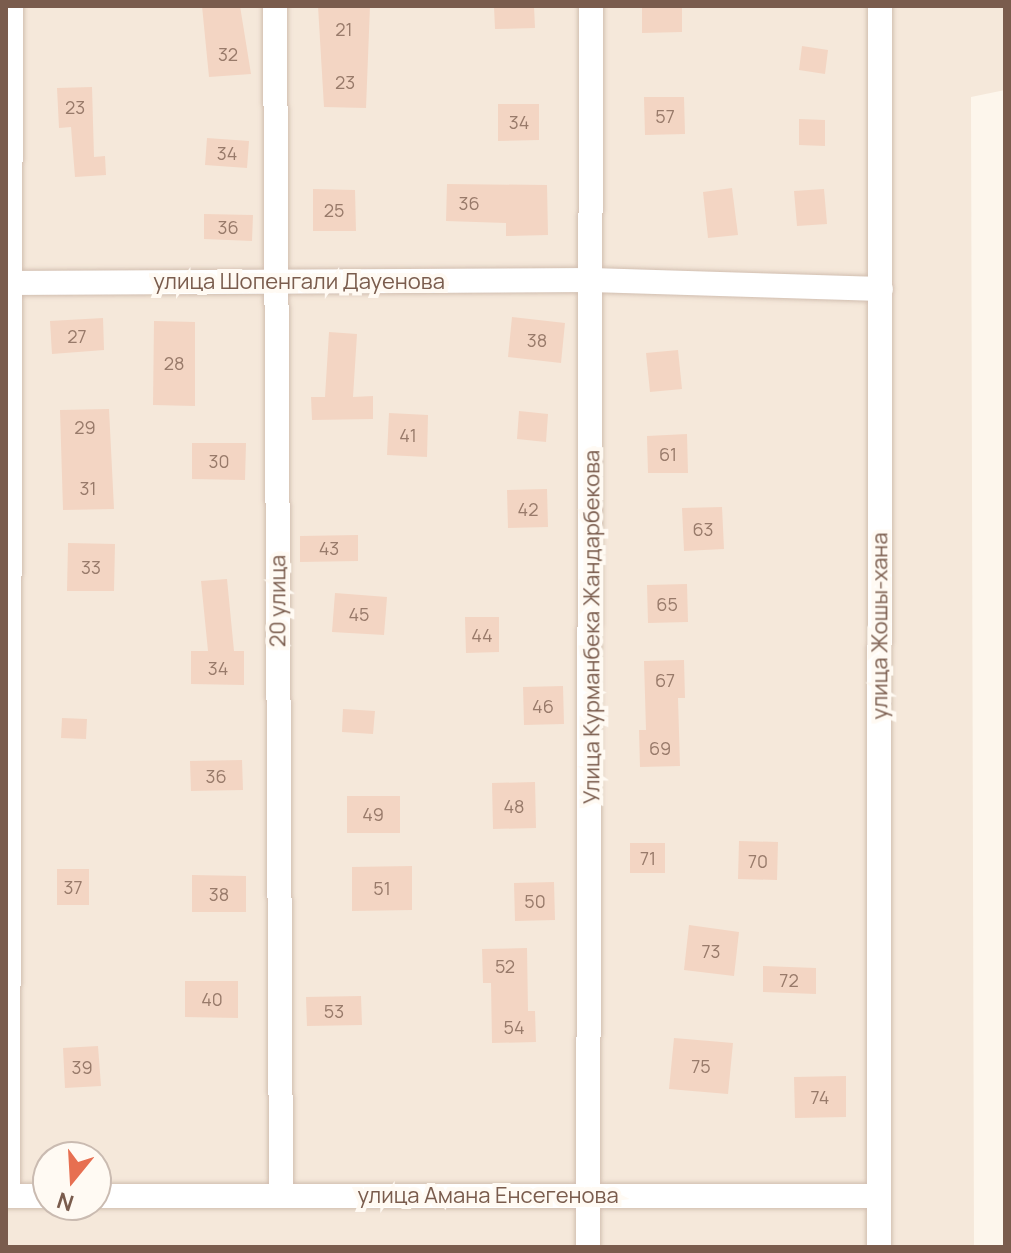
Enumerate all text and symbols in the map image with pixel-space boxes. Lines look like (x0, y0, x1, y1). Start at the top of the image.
house number: 21 (335, 18, 353, 40)
house number: 32 (218, 43, 238, 65)
house number: 23 (335, 71, 355, 93)
house number: 23 (65, 96, 85, 118)
house number: 57 (655, 105, 675, 127)
house number: 34 (509, 111, 529, 133)
house number: 34 (217, 142, 237, 164)
house number: 36 (458, 192, 480, 214)
house number: 25 (324, 199, 344, 221)
house number: 36 (217, 216, 239, 238)
street label: улица Шопенгали Дауенова (153, 269, 445, 295)
house number: 27 (67, 325, 87, 347)
house number: 38 (527, 329, 547, 351)
house number: 28 (164, 352, 184, 374)
house number: 29 (74, 416, 96, 438)
house number: 41 (399, 424, 417, 446)
house number: 61 (659, 443, 677, 465)
house number: 30 (209, 450, 229, 472)
street label: Улица Курманбека Жандарбекова (579, 450, 605, 804)
house number: 31 (80, 477, 96, 499)
house number: 42 (518, 498, 538, 520)
house number: 63 (692, 518, 714, 540)
street label: улица Жошы-хана (867, 532, 893, 720)
house number: 43 (319, 537, 339, 559)
street label: 20 улица (265, 555, 291, 647)
house number: 33 (81, 556, 101, 578)
house number: 65 (656, 593, 678, 615)
house number: 45 (348, 603, 370, 625)
house number: 44 (471, 624, 493, 646)
house number: 34 (208, 657, 228, 679)
house number: 67 (655, 669, 675, 691)
house number: 46 (532, 695, 554, 717)
house number: 69 (649, 737, 671, 759)
house number: 36 (205, 765, 227, 787)
house number: 48 (503, 795, 525, 817)
house number: 49 (362, 803, 384, 825)
house number: 71 (640, 847, 656, 869)
house number: 70 (748, 850, 768, 872)
house number: 37 (64, 876, 82, 898)
house number: 51 (373, 877, 391, 899)
house number: 38 (209, 883, 229, 905)
house number: 50 (524, 890, 546, 912)
house number: 73 (702, 940, 720, 962)
house number: 52 (495, 955, 515, 977)
house number: 72 (779, 969, 799, 991)
house number: 40 (201, 988, 223, 1010)
house number: 53 (324, 1000, 344, 1022)
house number: 54 (503, 1016, 525, 1038)
house number: 75 (691, 1055, 711, 1077)
house number: 39 (71, 1056, 93, 1078)
house number: 74 (811, 1086, 829, 1108)
north arrow (32, 1141, 112, 1221)
street label: улица Амана Енсегенова (357, 1183, 619, 1209)
text: N (53, 1185, 77, 1219)

